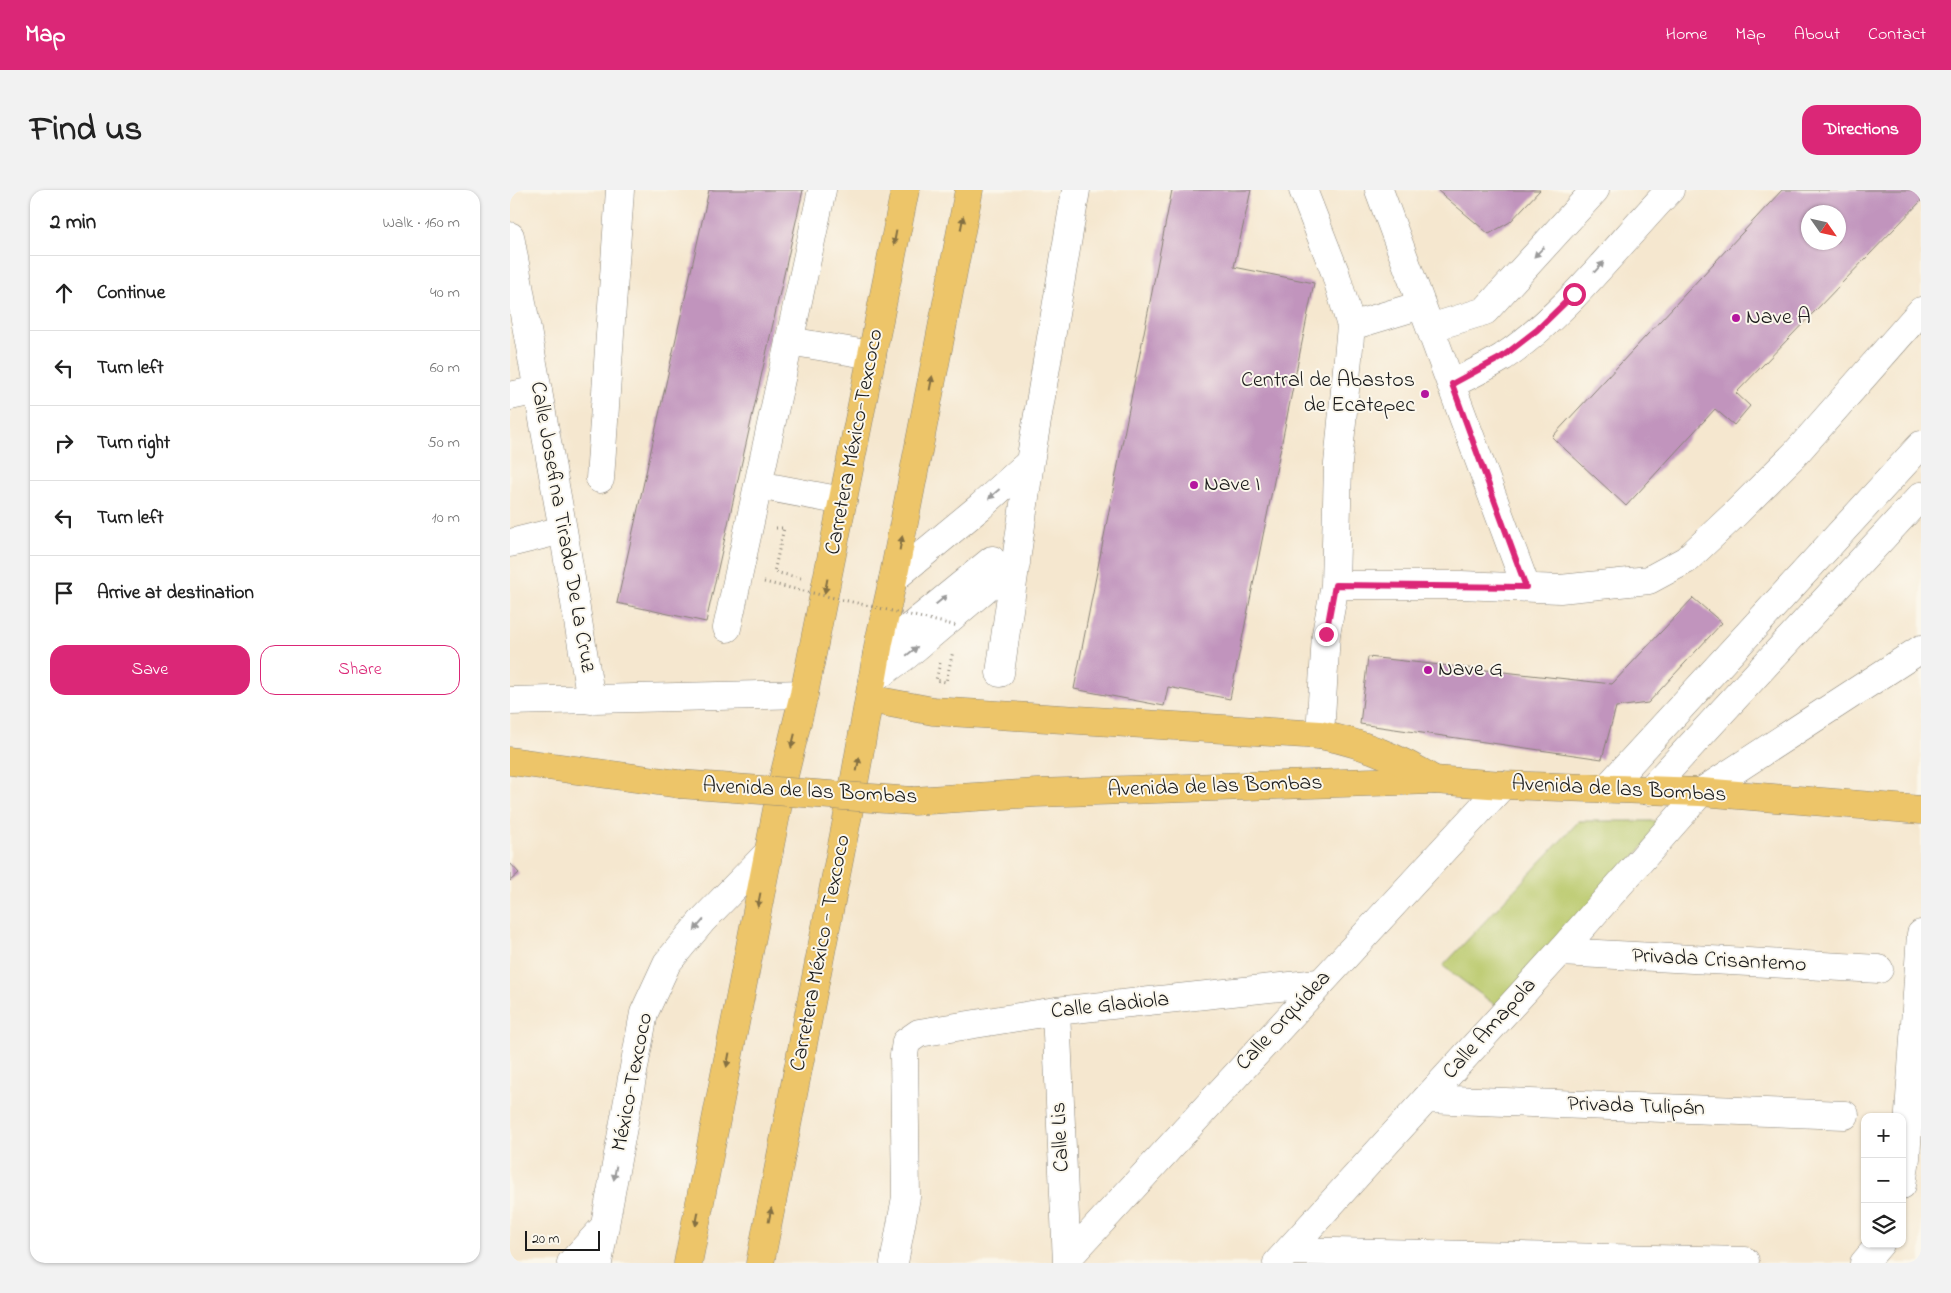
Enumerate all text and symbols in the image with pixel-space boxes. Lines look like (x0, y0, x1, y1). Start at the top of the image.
text: Map (25, 18, 66, 53)
text: Home (1666, 22, 1707, 48)
text: Map (1735, 22, 1766, 48)
text: About (1794, 22, 1840, 48)
text: Contact (1868, 22, 1926, 48)
text: Find us (30, 105, 142, 156)
button: Directions (1802, 105, 1921, 155)
north arrow (1801, 205, 1846, 250)
text: 2 min (50, 208, 96, 238)
text: Walk · 160 m (382, 211, 460, 235)
one-way arrow (958, 216, 966, 231)
one-way arrow (891, 230, 899, 245)
one-way arrow (1533, 246, 1545, 258)
one-way arrow (1593, 261, 1604, 274)
icon: ahead (50, 279, 78, 307)
text: Continue (97, 280, 165, 307)
text: 40 m (430, 281, 460, 305)
route start (1563, 283, 1586, 306)
place label: Nave A (1746, 302, 1811, 334)
marker: Nave A (1730, 312, 1742, 324)
street label: Carretera México-Texcoco (817, 326, 893, 558)
icon: left (50, 354, 78, 382)
text: Turn left (97, 355, 164, 382)
text: 60 m (430, 356, 460, 380)
place label: Central de Abastos de Ecatepec (1241, 365, 1415, 422)
one-way arrow (928, 375, 936, 391)
street label: Calle Josefina Tirado De La Cruz (521, 379, 603, 676)
marker: Central de Abastos de Ecatepec (1419, 388, 1431, 400)
icon: right (50, 429, 78, 457)
text: Turn right (97, 430, 170, 457)
text: 50 m (428, 431, 460, 455)
place label: Nave I (1204, 469, 1260, 501)
marker: Nave I (1188, 479, 1200, 491)
one-way arrow (989, 488, 1001, 500)
icon: left (50, 504, 78, 532)
text: Turn left (97, 505, 164, 532)
text: 10 m (432, 506, 460, 530)
one-way arrow (897, 534, 905, 550)
one-way arrow (822, 578, 830, 594)
icon: arrive (50, 579, 78, 607)
text: Arrive at destination (97, 580, 254, 607)
one-way arrow (934, 595, 947, 606)
route end (1315, 623, 1338, 646)
button: Save (50, 645, 250, 695)
button: Share (260, 645, 460, 695)
one-way arrow (905, 646, 918, 657)
place label: Nave G (1438, 654, 1503, 686)
marker: Nave G (1422, 664, 1434, 676)
one-way arrow (788, 734, 796, 749)
one-way arrow (854, 755, 862, 771)
street label: Avenida de las Bombas (1107, 767, 1323, 807)
street label: Avenida de las Bombas (1511, 768, 1727, 812)
street label: Avenida de las Bombas (702, 770, 918, 814)
street label: Carretera México - Texcoco (782, 832, 860, 1074)
one-way arrow (755, 893, 763, 908)
one-way arrow (693, 919, 705, 931)
street label: Privada Crisantemo (1631, 940, 1807, 982)
street label: Calle Orquídea (1229, 963, 1339, 1079)
street label: Calle Amapola (1435, 971, 1545, 1087)
street label: Calle Gladiola (1049, 984, 1171, 1028)
street label: México-Texcoco (604, 1010, 662, 1154)
one-way arrow (724, 1052, 732, 1067)
street label: Privada Tulipán (1567, 1089, 1705, 1125)
street label: Calle Lis (1043, 1101, 1079, 1173)
map controls (1861, 1113, 1906, 1248)
button: + (1861, 1113, 1906, 1158)
button: − (1861, 1158, 1906, 1203)
one-way arrow (610, 1166, 618, 1182)
button: layers (1861, 1203, 1906, 1248)
one-way arrow (766, 1207, 774, 1223)
one-way arrow (692, 1212, 700, 1228)
scale bar (525, 1228, 600, 1251)
text: 20 m (532, 1229, 559, 1250)

